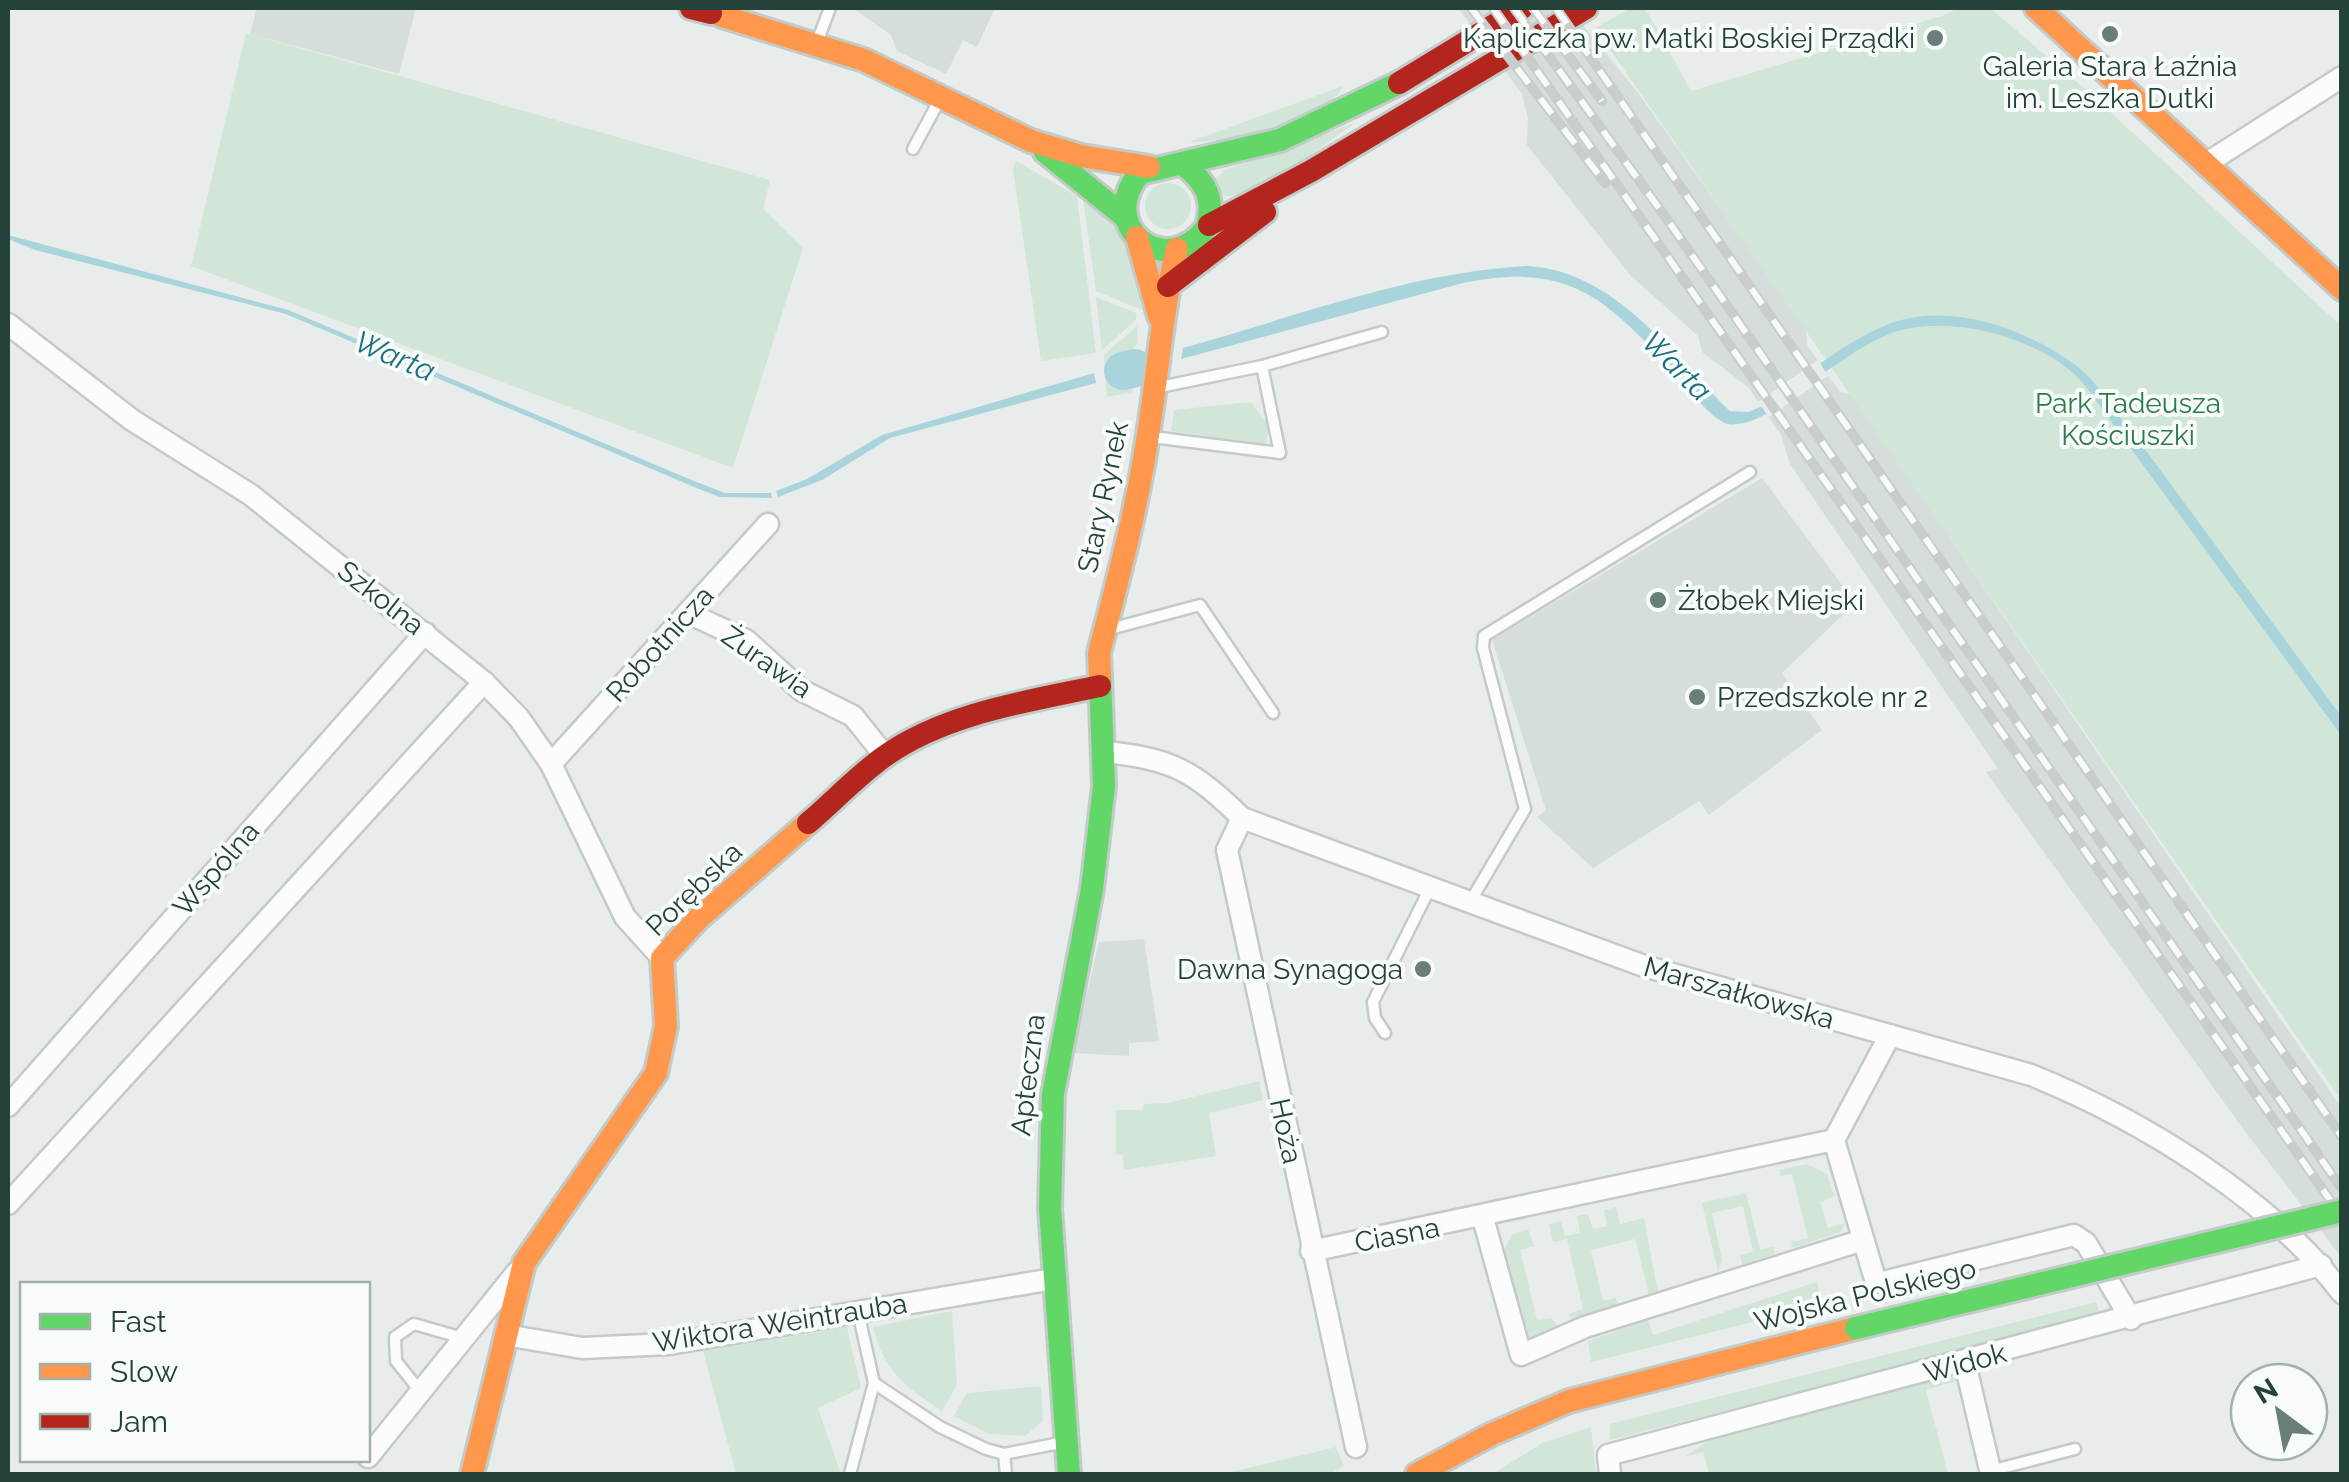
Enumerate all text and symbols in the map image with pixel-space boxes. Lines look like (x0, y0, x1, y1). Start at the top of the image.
place label: Kapliczka pw. Matki Boskiej Prządki (1463, 22, 1915, 55)
marker: Galeria Stara Łaźnia im. Leszka Dutki (2099, 23, 2121, 45)
marker: Kapliczka pw. Matki Boskiej Prządki (1924, 27, 1946, 49)
place label: Galeria Stara Łaźnia im. Leszka Dutki (1983, 50, 2237, 115)
water label: Warta (350, 324, 440, 388)
water label: Warta (1635, 324, 1719, 408)
park label: Park Tadeusza Kościuszki (2035, 387, 2221, 452)
street label: Stary Rynek (1071, 418, 1135, 576)
street label: Szkolna (331, 554, 431, 642)
street label: Robotnicza (599, 579, 721, 709)
place label: Żłobek Miejski (1678, 584, 1864, 617)
marker: Żłobek Miejski (1647, 589, 1669, 611)
street label: Żurawia (716, 619, 818, 705)
place label: Przedszkole nr 2 (1717, 681, 1928, 714)
marker: Przedszkole nr 2 (1686, 686, 1708, 708)
street label: Wspólna (166, 815, 266, 923)
street label: Porębska (639, 835, 749, 943)
street label: Marszałkowska (1640, 950, 1838, 1036)
place label: Dawna Synagoga (1177, 953, 1403, 986)
marker: Dawna Synagoga (1412, 958, 1434, 980)
street label: Apteczna (1004, 1012, 1052, 1138)
street label: Hoża (1263, 1095, 1309, 1167)
street label: Ciasna (1352, 1211, 1442, 1259)
street label: Wojska Polskiego (1751, 1251, 1979, 1339)
legend (20, 1282, 370, 1462)
street label: Wiktora Weintrauba (651, 1287, 909, 1359)
text: Fast (110, 1304, 167, 1339)
street label: Widok (1920, 1336, 2010, 1390)
text: Slow (110, 1354, 178, 1389)
north arrow (2229, 1362, 2329, 1462)
text: N (2248, 1372, 2284, 1411)
text: Jam (110, 1404, 168, 1439)

